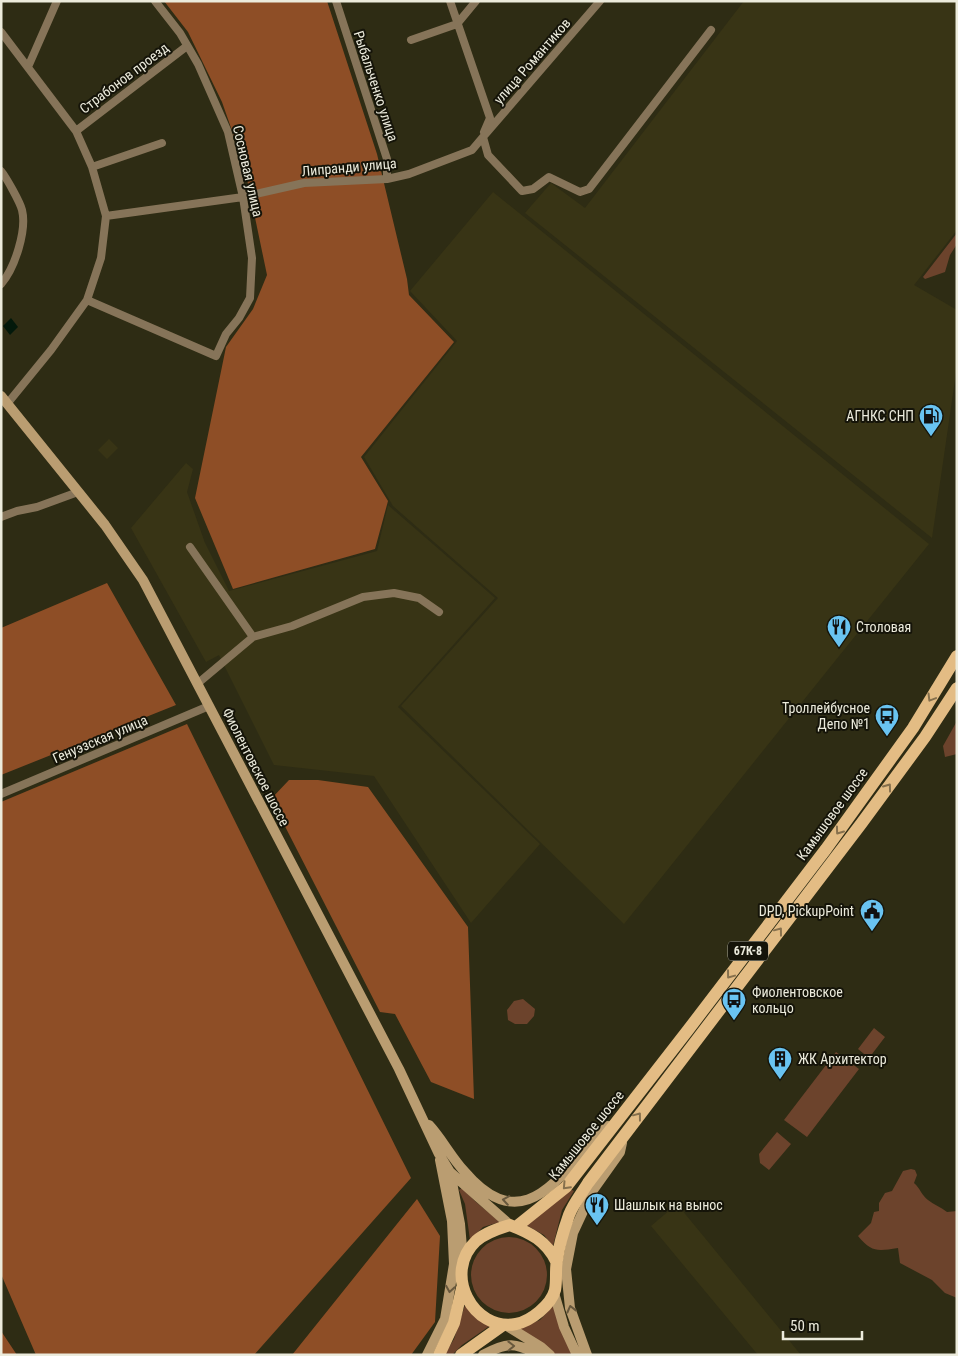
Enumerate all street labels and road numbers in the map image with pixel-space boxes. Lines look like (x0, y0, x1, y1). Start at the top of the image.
street label: улица Романтиков (490, 15, 574, 107)
street label: Рыбальченко улица (351, 29, 401, 143)
street label: Страбонов проезд (76, 39, 172, 117)
street label: Сосновая улица (230, 124, 266, 218)
street label: Липранди улица (301, 155, 397, 179)
street label: Фиолентовское шоссе (219, 705, 293, 829)
street label: Генуэзская улица (50, 712, 150, 766)
street label: Камышовое шоссе (793, 764, 871, 863)
road number: 67К-8 (728, 941, 768, 960)
street label: Камышовое шоссе (545, 1087, 627, 1183)

